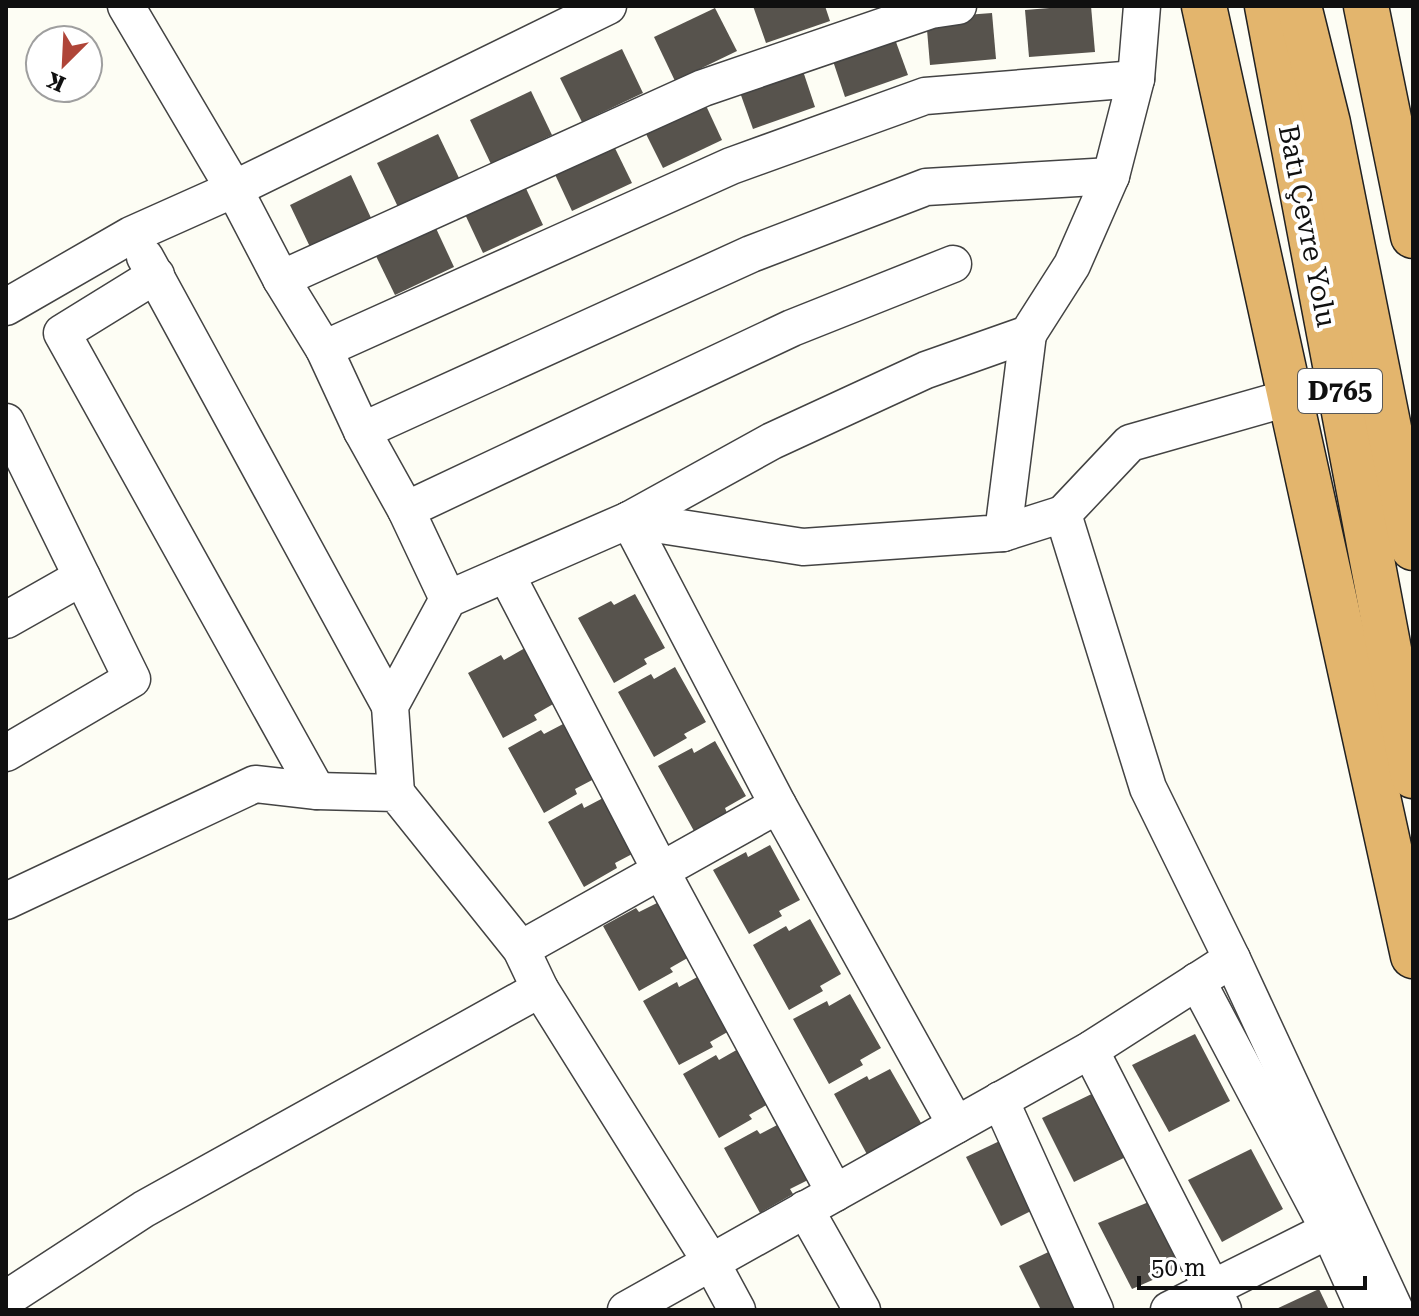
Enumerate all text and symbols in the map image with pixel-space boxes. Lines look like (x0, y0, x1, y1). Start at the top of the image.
north arrow (24, 24, 104, 104)
text: K (43, 67, 69, 97)
street label: Batı Çevre Yolu (1272, 122, 1343, 330)
road number: D765 (1298, 369, 1382, 413)
scale bar (1139, 1240, 1365, 1290)
text: 50 m (1151, 1254, 1206, 1282)

